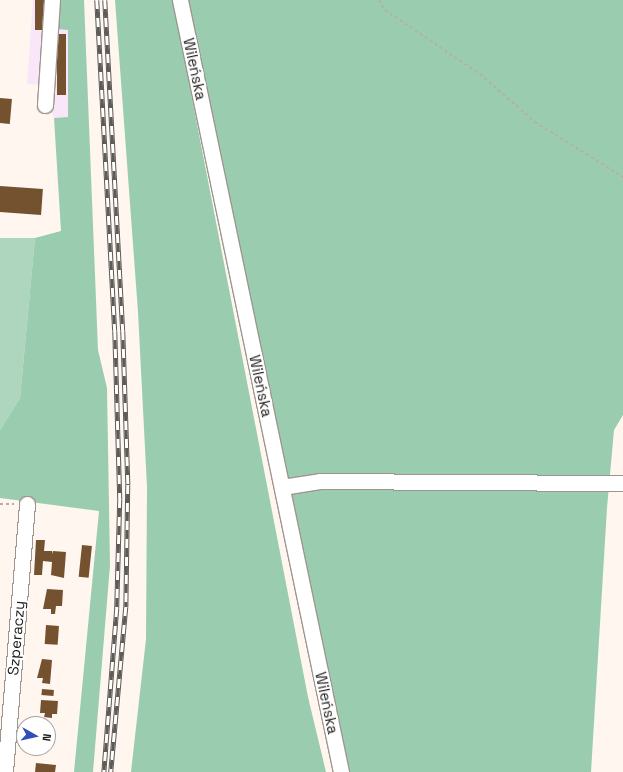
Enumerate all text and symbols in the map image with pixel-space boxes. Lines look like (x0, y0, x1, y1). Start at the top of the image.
street label: Wileńska (180, 36, 210, 102)
street label: Wileńska (246, 353, 276, 419)
street label: Szperaczy (4, 600, 28, 676)
street label: Wileńska (312, 670, 342, 736)
north arrow (16, 716, 56, 756)
text: N (39, 733, 54, 742)

